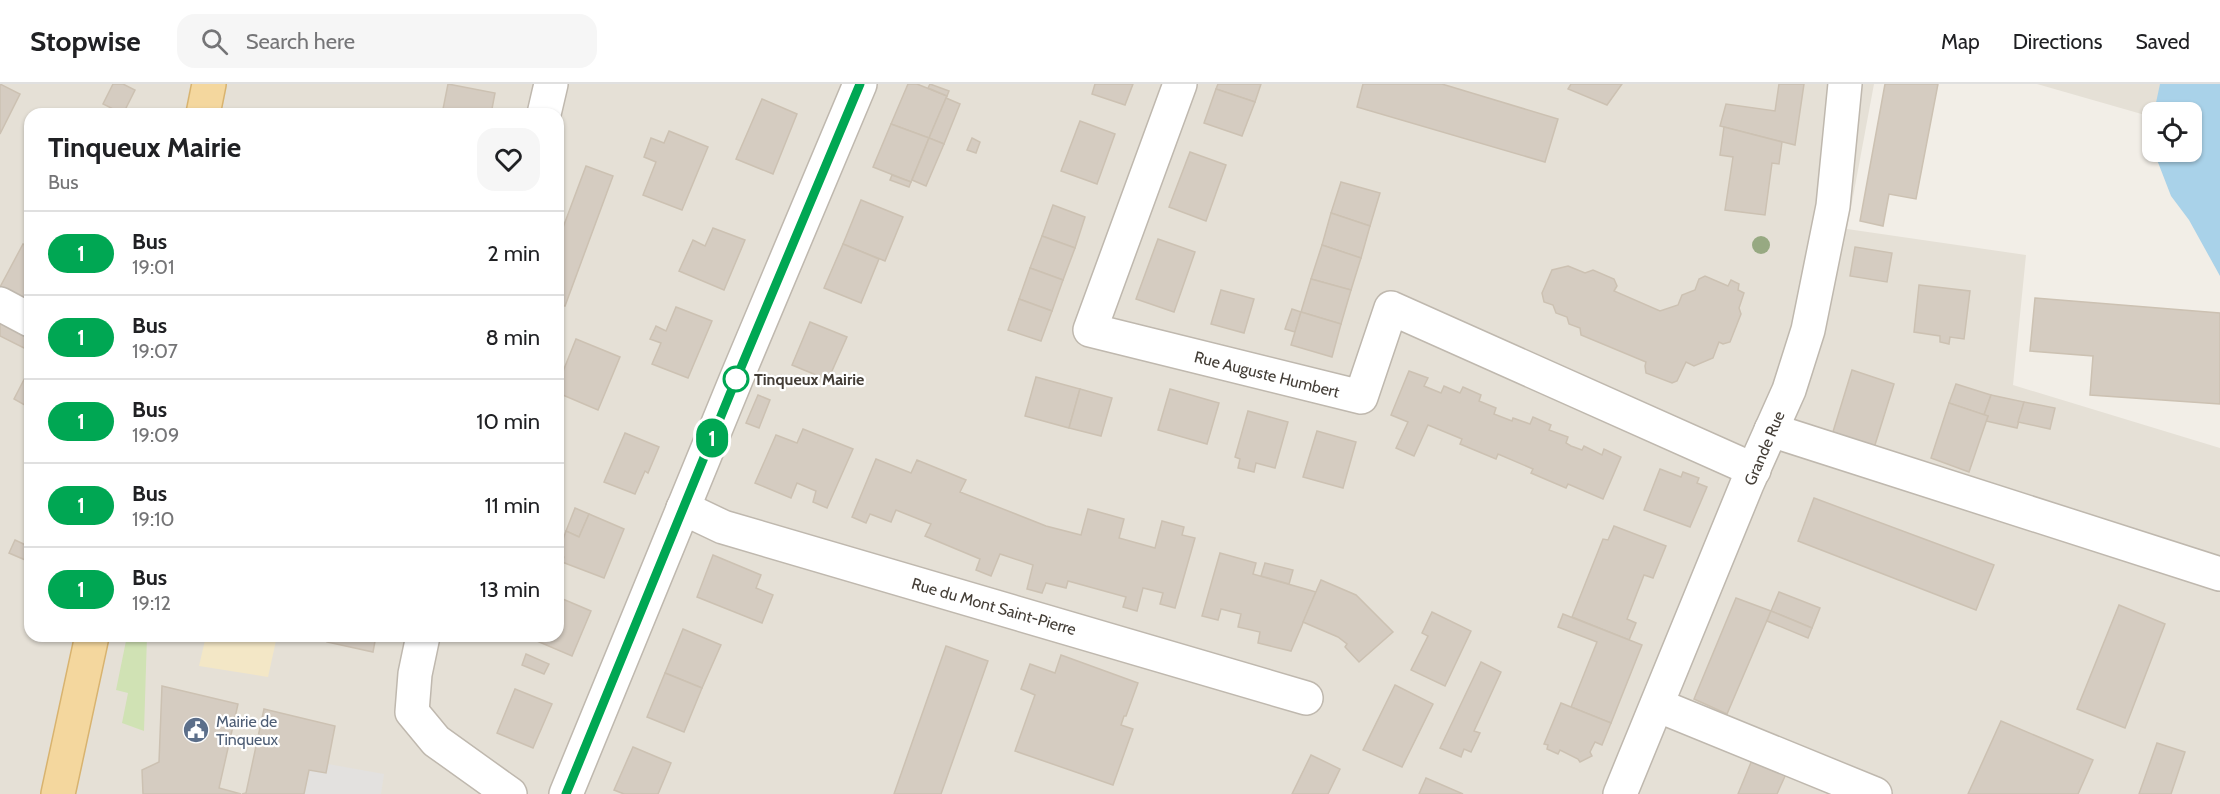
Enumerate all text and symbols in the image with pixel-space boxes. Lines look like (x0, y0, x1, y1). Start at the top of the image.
search box (177, 14, 597, 68)
text: Stopwise (30, 24, 141, 58)
icon: search (198, 25, 231, 58)
text: Search here (246, 28, 355, 55)
text: Map (1941, 29, 1980, 54)
text: Directions (2013, 29, 2102, 54)
text: Saved (2135, 29, 2190, 54)
map controls (2142, 102, 2202, 162)
button: locate (2142, 102, 2202, 162)
button: heart (477, 128, 540, 191)
text: Tinqueux Mairie (48, 130, 241, 164)
text: Bus (48, 170, 79, 194)
text: Bus (132, 228, 167, 255)
text: 2 min (487, 240, 540, 267)
text: 1 (77, 241, 85, 266)
text: 19:01 (132, 255, 175, 279)
text: Bus (132, 312, 167, 339)
text: 8 min (485, 324, 540, 351)
text: 1 (77, 325, 85, 350)
text: 19:07 (132, 339, 178, 363)
street label: Rue Auguste Humbert (1192, 347, 1342, 402)
marker: Tinqueux Mairie (723, 366, 749, 392)
place label: Tinqueux Mairie (754, 370, 864, 389)
text: Bus (132, 396, 167, 423)
text: 10 min (476, 408, 540, 435)
street label: Grande Rue (1740, 408, 1789, 488)
text: 1 (77, 409, 85, 434)
line badge: 1 (692, 418, 732, 458)
text: 19:09 (132, 423, 179, 447)
text: 1 (708, 426, 716, 451)
text: Bus (132, 480, 167, 507)
text: 11 min (484, 492, 540, 519)
text: 1 (77, 493, 85, 518)
text: 19:10 (132, 507, 175, 531)
text: Bus (132, 564, 167, 591)
street label: Rue du Mont Saint-Pierre (910, 574, 1078, 639)
text: 13 min (480, 576, 540, 603)
text: 1 (77, 577, 85, 602)
text: 19:12 (132, 591, 171, 615)
place label: Mairie de Tinqueux (216, 712, 279, 749)
public building icon: Mairie de Tinqueux (181, 715, 211, 745)

